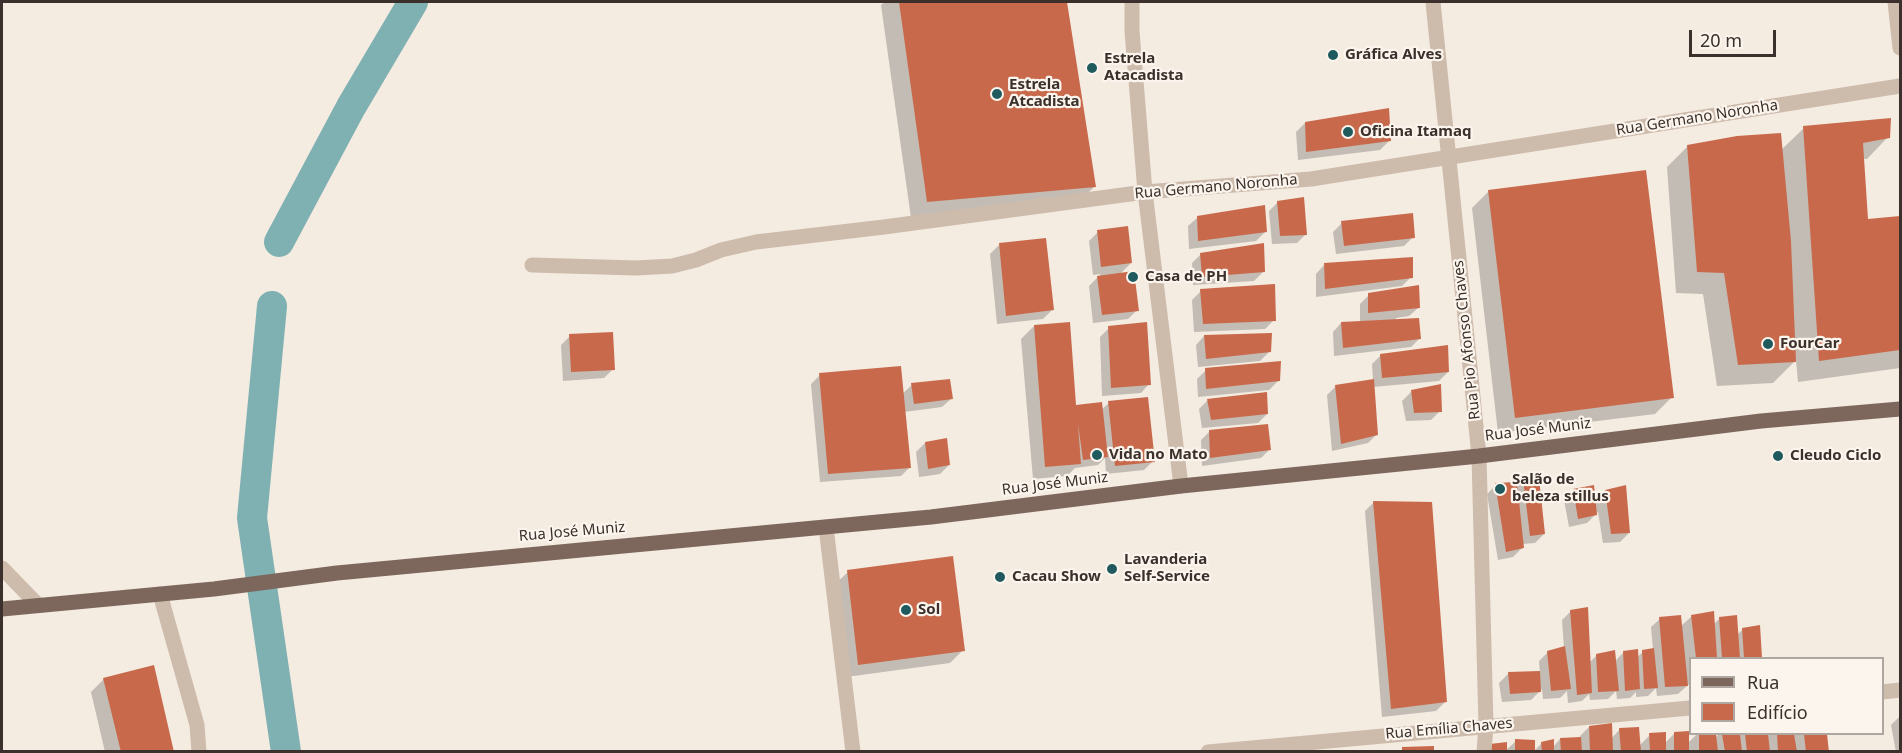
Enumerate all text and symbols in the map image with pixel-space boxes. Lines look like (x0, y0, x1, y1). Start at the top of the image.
scale bar (1692, 18, 1779, 56)
text: 20 m (1700, 28, 1742, 52)
place label: Gráfica Alves (1345, 46, 1442, 64)
marker: Gráfica Alves (1326, 48, 1340, 62)
place label: Estrela Atacadista (1104, 50, 1184, 85)
marker: Estrela Atacadista (1085, 61, 1099, 75)
place label: Estrela Atcadista (1009, 76, 1080, 111)
marker: Estrela Atcadista (990, 87, 1004, 101)
street label: Rua Germano Noronha (1615, 96, 1779, 140)
place label: Oficina Itamaq (1360, 123, 1471, 141)
marker: Oficina Itamaq (1341, 125, 1355, 139)
street label: Rua Germano Noronha (1134, 171, 1298, 203)
street label: Rua Pio Afonso Chaves (1450, 259, 1484, 421)
place label: Casa de PH (1145, 268, 1227, 286)
marker: Casa de PH (1126, 270, 1140, 284)
place label: FourCar (1780, 335, 1839, 353)
marker: FourCar (1761, 337, 1775, 351)
street label: Rua José Muniz (1484, 415, 1592, 445)
place label: Vida no Mato (1109, 446, 1208, 464)
place label: Cleudo Ciclo (1790, 447, 1881, 465)
marker: Vida no Mato (1090, 448, 1104, 462)
marker: Cleudo Ciclo (1771, 449, 1785, 463)
street label: Rua José Muniz (1001, 469, 1109, 499)
place label: Salão de beleza stillus (1512, 471, 1609, 506)
marker: Salão de beleza stillus (1493, 482, 1507, 496)
street label: Rua José Muniz (518, 518, 626, 546)
place label: Lavanderia Self-Service (1124, 551, 1210, 586)
marker: Lavanderia Self-Service (1105, 562, 1119, 576)
place label: Cacau Show (1012, 568, 1101, 586)
marker: Cacau Show (993, 570, 1007, 584)
place label: Sol (918, 601, 940, 619)
marker: Sol (899, 603, 913, 617)
legend (1689, 657, 1884, 735)
text: Rua (1747, 670, 1779, 694)
text: Edifício (1747, 700, 1808, 724)
street label: Rua Emília Chaves (1385, 714, 1513, 744)

